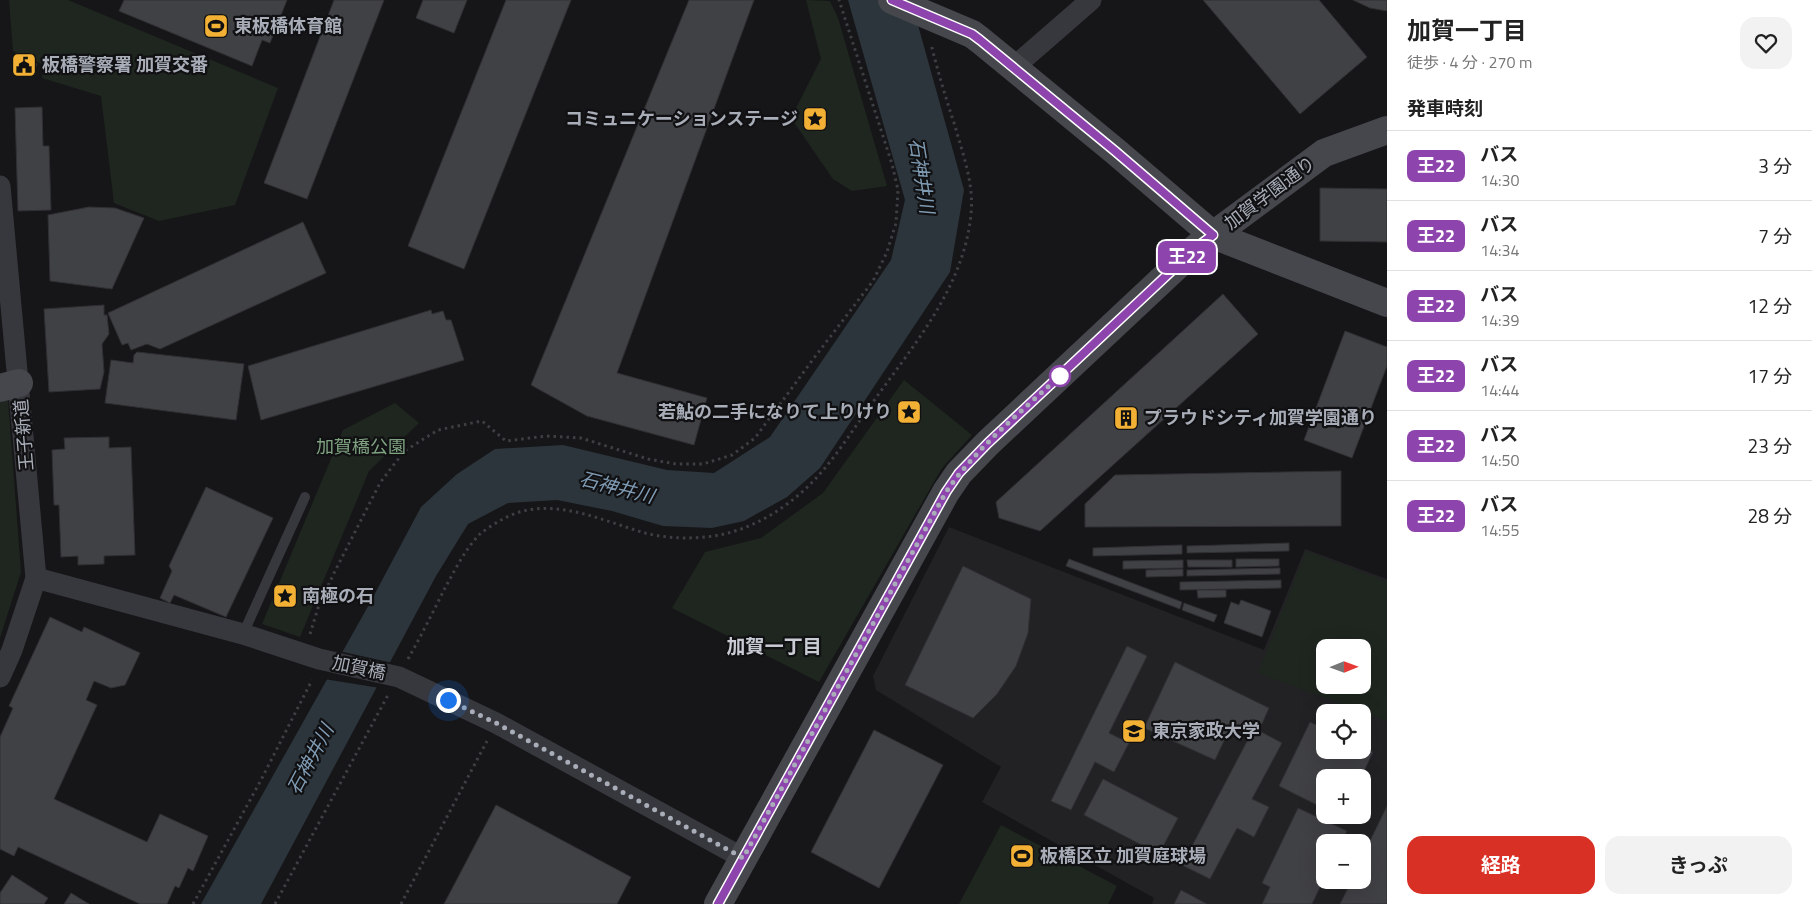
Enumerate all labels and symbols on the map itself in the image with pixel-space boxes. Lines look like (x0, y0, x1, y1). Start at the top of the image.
place label: 東板橋体育館 (234, 12, 342, 39)
sports icon: 東板橋体育館 (203, 13, 229, 39)
place label: 板橋警察署 加賀交番 (42, 51, 208, 78)
public building icon: 板橋警察署 加賀交番 (11, 52, 37, 78)
place label: コミュニケーションステージ (565, 105, 798, 132)
place icon: コミュニケーションステージ (802, 106, 828, 132)
water label: 石神井川 (902, 136, 943, 218)
street label: 加賀学園通り (1218, 149, 1321, 236)
line badge: 王22 (1158, 241, 1216, 273)
unlabelled marker (1049, 365, 1071, 387)
street label: 王子新道 (7, 398, 40, 472)
place label: 若鮎の二手になりて上りけり (658, 398, 892, 425)
place icon: 若鮎の二手になりて上りけり (896, 399, 922, 425)
place label: プラウドシティ加賀学園通り (1144, 404, 1377, 431)
building icon: プラウドシティ加賀学園通り (1113, 405, 1139, 431)
park label: 加賀橋公園 (316, 433, 406, 460)
water label: 石神井川 (577, 463, 659, 510)
place label: 南極の石 (302, 582, 374, 609)
place icon: 南極の石 (272, 583, 298, 609)
district label: 加賀一丁目 (726, 631, 822, 660)
north arrow (1316, 639, 1371, 694)
street label: 加賀橋 (330, 649, 388, 686)
your location (436, 688, 461, 713)
water label: 石神井川 (279, 717, 341, 799)
place label: 東京家政大学 (1152, 717, 1260, 744)
school or university icon: 東京家政大学 (1121, 718, 1147, 744)
place label: 板橋区立 加賀庭球場 (1040, 842, 1206, 869)
sports icon: 板橋区立 加賀庭球場 (1009, 843, 1035, 869)

